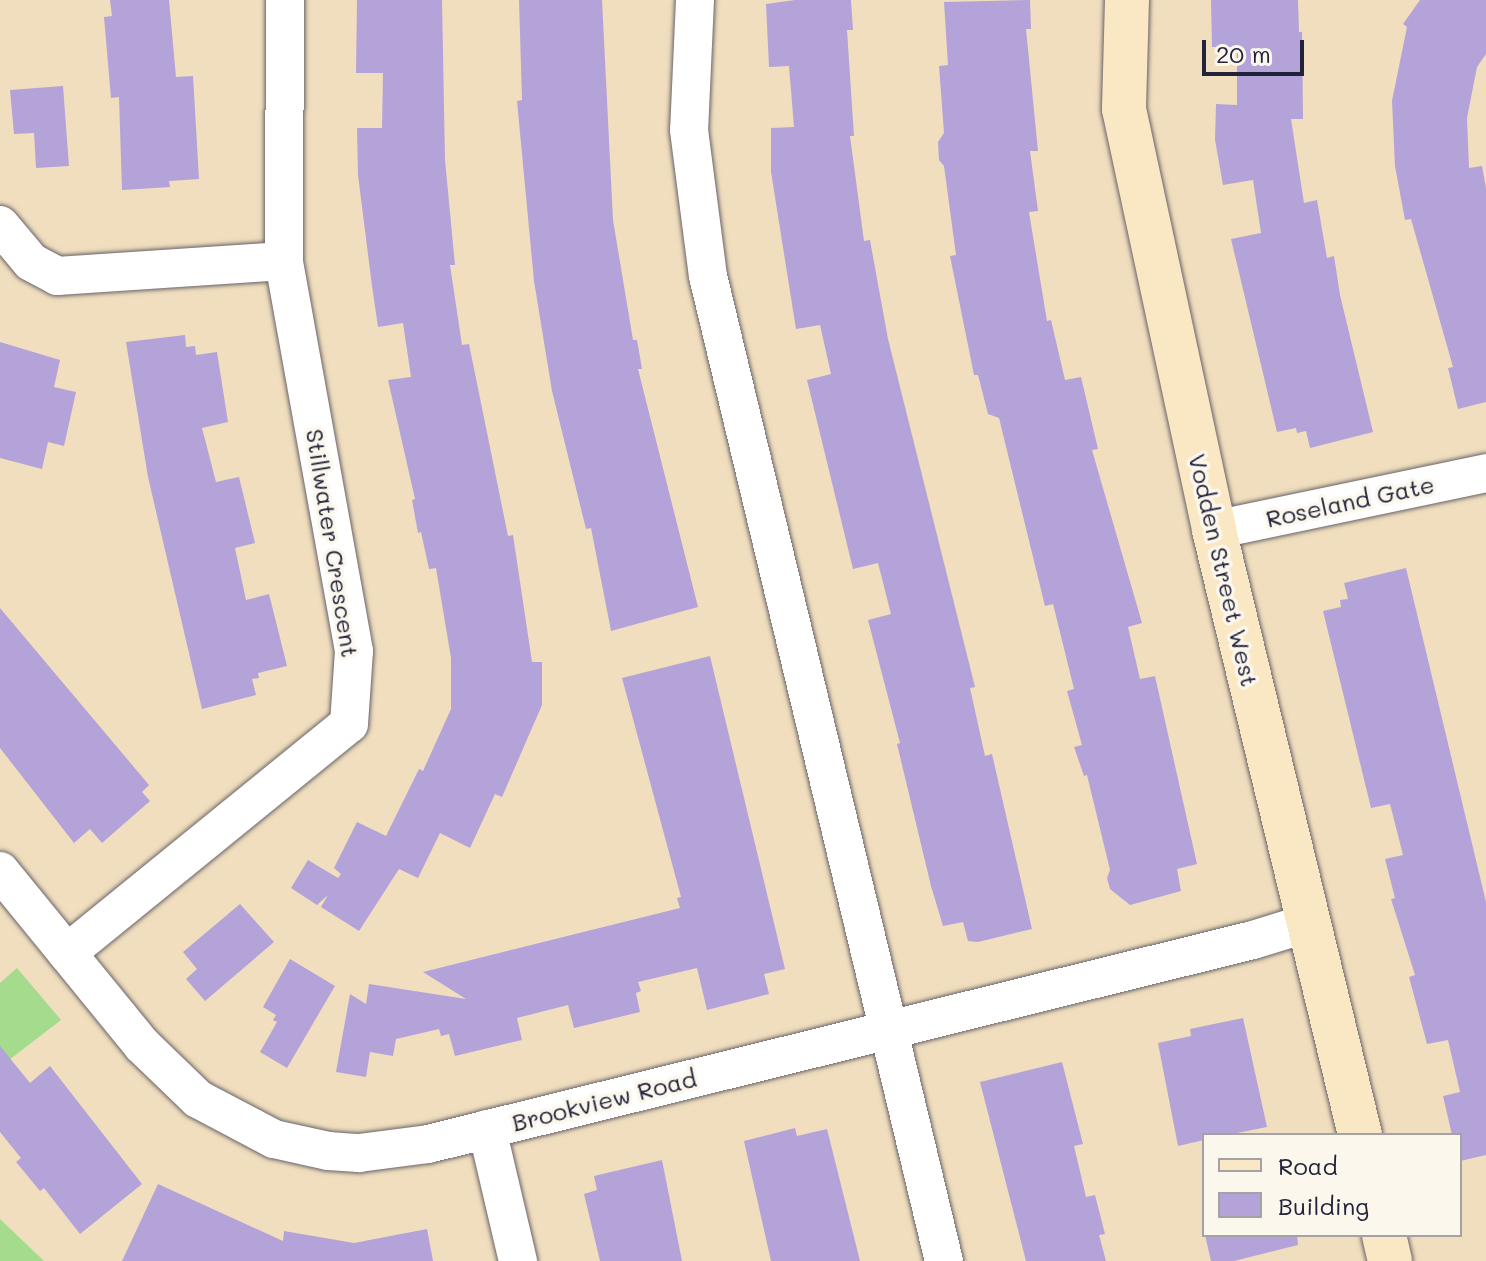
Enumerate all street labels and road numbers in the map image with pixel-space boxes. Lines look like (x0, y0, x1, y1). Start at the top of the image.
street label: Stillwater Crescent (301, 427, 365, 659)
street label: Vodden Street West (1183, 451, 1265, 689)
street label: Roseland Gate (1263, 469, 1437, 533)
street label: Brookview Road (509, 1063, 699, 1137)

